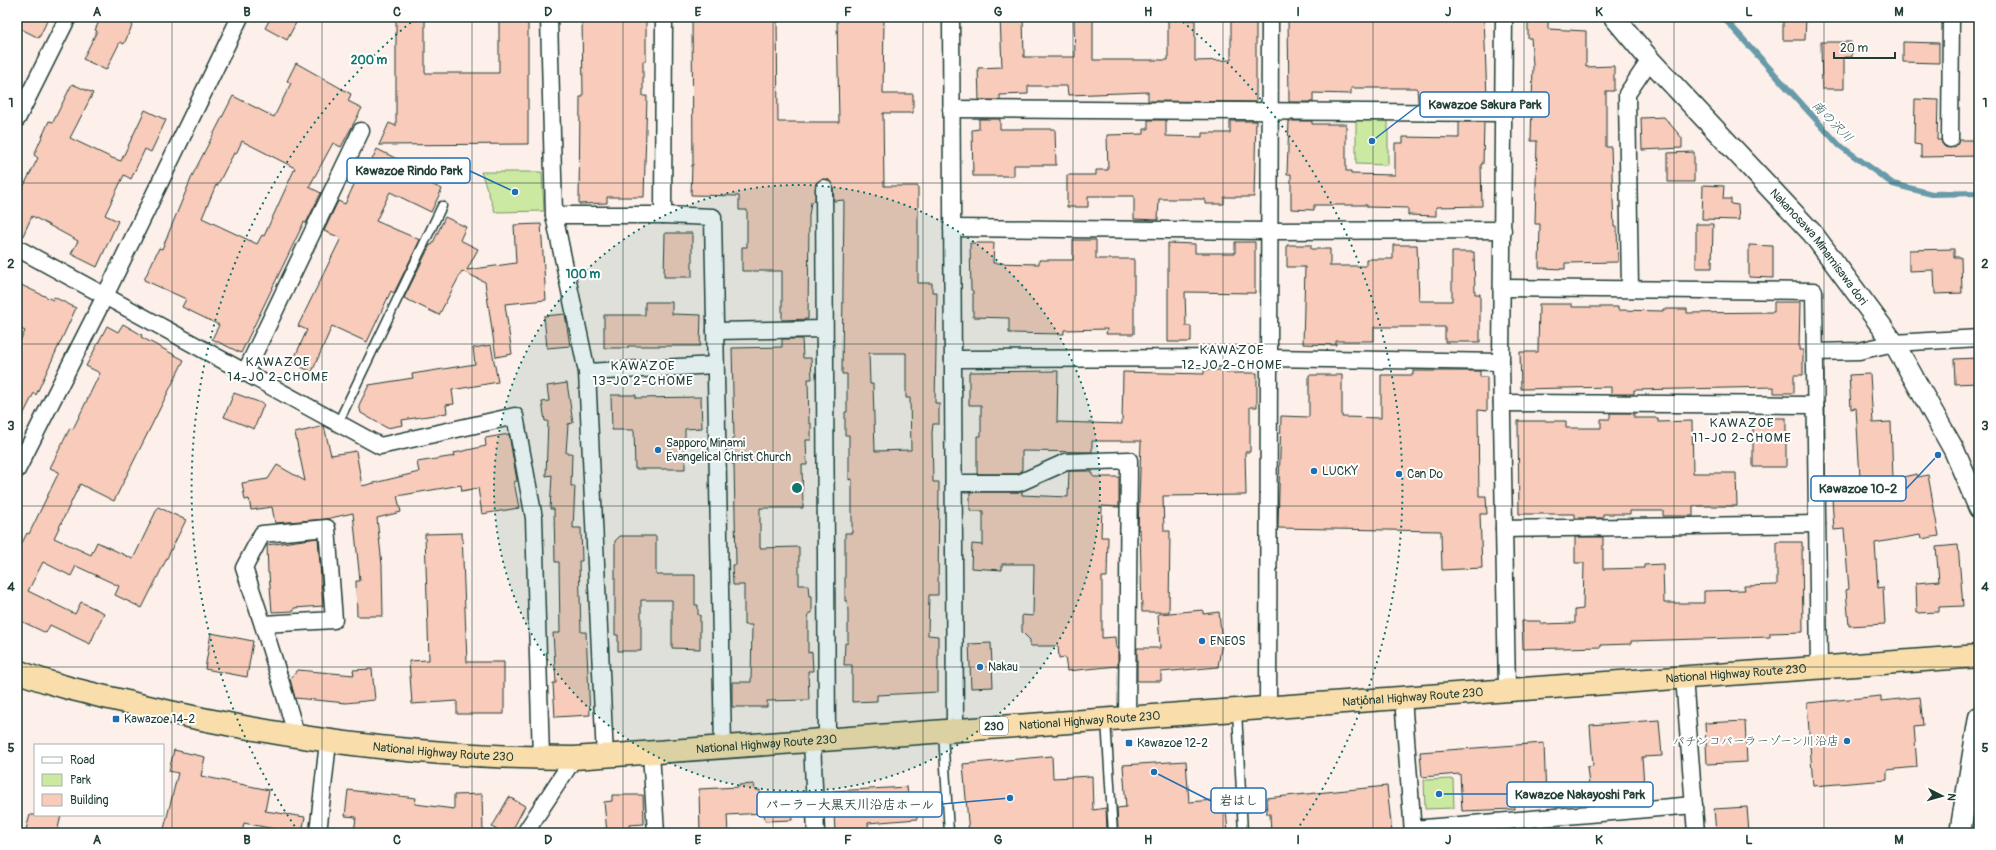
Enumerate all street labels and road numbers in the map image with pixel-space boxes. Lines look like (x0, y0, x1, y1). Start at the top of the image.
street label: Nakanosawa Minamisawa dori (1766, 186, 1870, 308)
street label: National Highway Route 230 (1665, 662, 1807, 687)
street label: National Highway Route 230 (1342, 685, 1484, 710)
street label: National Highway Route 230 (1019, 708, 1161, 734)
road number: 230 (980, 717, 1008, 735)
street label: National Highway Route 230 (695, 732, 838, 757)
street label: National Highway Route 230 (372, 739, 514, 765)

